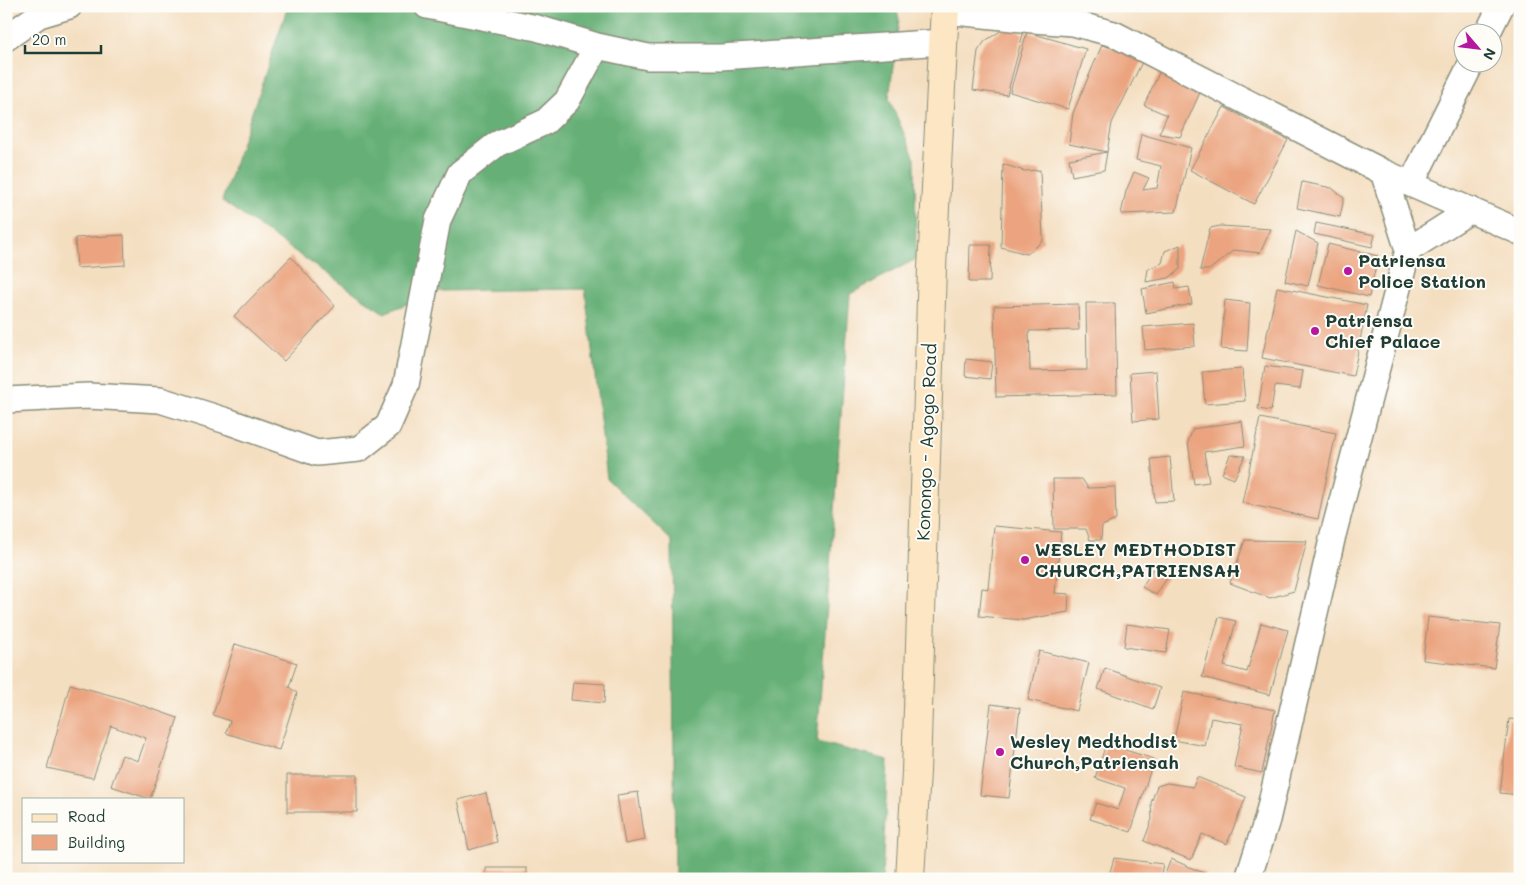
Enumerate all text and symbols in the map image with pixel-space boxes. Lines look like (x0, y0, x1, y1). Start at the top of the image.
scale bar (25, 22, 101, 54)
north arrow (1454, 22, 1504, 72)
text: 20 m (32, 29, 66, 49)
text: N (1479, 45, 1501, 63)
place label: Patriensa Police Station (1358, 248, 1486, 293)
marker: Patriensa Police Station (1342, 265, 1354, 277)
place label: Patriensa Chief Palace (1325, 308, 1441, 353)
marker: Patriensa Chief Palace (1309, 325, 1321, 337)
street label: Konongo - Agogo Road (911, 343, 941, 541)
place label: WESLEY MEDTHODIST CHURCH,PATRIENSAH (1035, 537, 1241, 582)
marker: WESLEY MEDTHODIST CHURCH,PATRIENSAH (1019, 554, 1031, 566)
place label: Wesley Medthodist Church,Patriensah (1010, 729, 1179, 774)
marker: Wesley Medthodist Church,Patriensah (994, 746, 1006, 758)
legend (22, 798, 185, 862)
text: Road (68, 806, 105, 826)
text: Building (68, 832, 125, 852)

